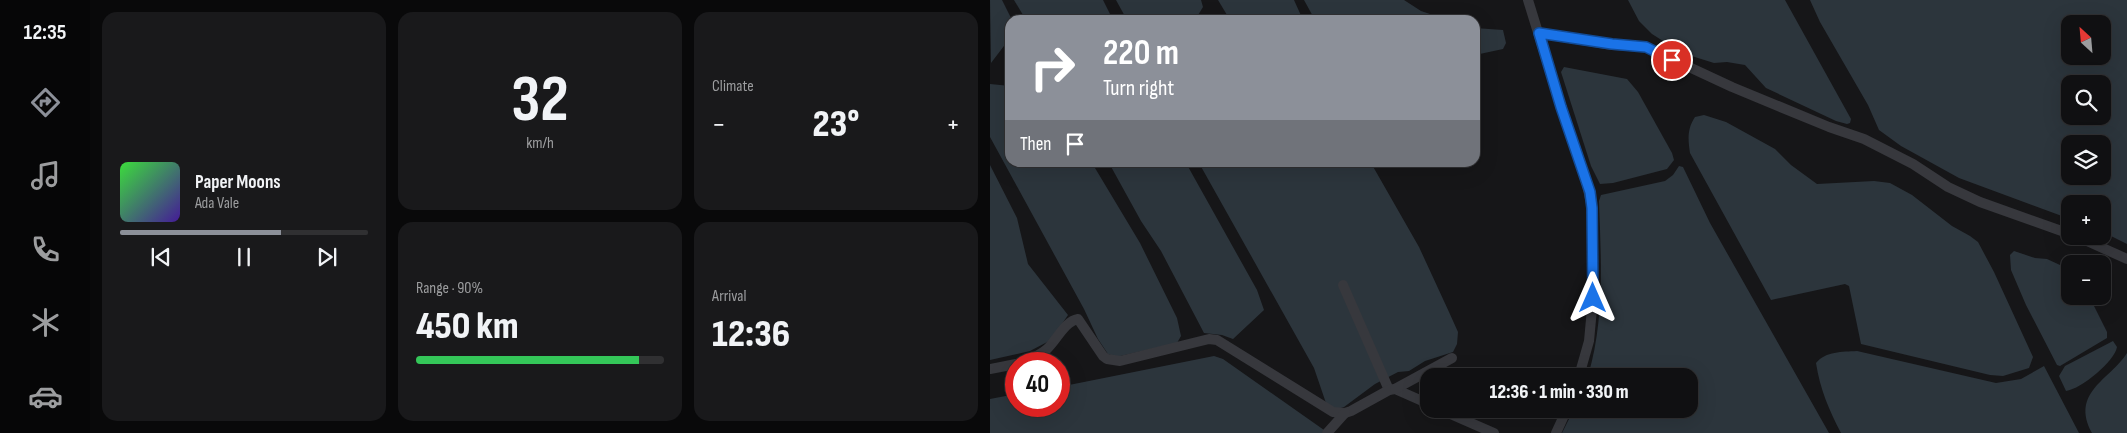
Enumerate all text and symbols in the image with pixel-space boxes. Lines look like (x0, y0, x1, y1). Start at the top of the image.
north arrow (2061, 15, 2111, 65)
map controls (2061, 15, 2111, 305)
text: 12:35 (24, 19, 66, 46)
text: 220 m (1103, 32, 1179, 75)
icon: right (1020, 35, 1085, 100)
pin (1651, 39, 1693, 81)
icon: arrive (1658, 46, 1686, 74)
text: 32 (511, 62, 569, 140)
text: Turn right (1103, 75, 1174, 102)
button: search (2061, 75, 2111, 125)
text: Climate (712, 77, 754, 96)
icon: directions (28, 85, 63, 120)
text: 23° (813, 102, 859, 147)
text: − (712, 108, 726, 141)
text: + (946, 108, 960, 141)
icon: arrive (1061, 130, 1089, 158)
text: Then (1020, 133, 1051, 156)
text: km/h (526, 134, 554, 153)
button: layers (2061, 135, 2111, 185)
icon: music (28, 158, 63, 193)
text: Paper Moons (195, 171, 281, 194)
text: Ada Vale (195, 194, 239, 213)
button: + (2061, 195, 2111, 245)
icon: phone (28, 232, 63, 267)
icon: previous (147, 243, 175, 271)
icon: pause (230, 243, 258, 271)
icon: next (313, 243, 341, 271)
button: − (2061, 255, 2111, 305)
position arrow (1566, 271, 1618, 323)
text: Range · 90% (416, 279, 483, 298)
text: Arrival (712, 287, 746, 306)
text: 450 km (416, 304, 519, 349)
icon: climate (28, 305, 63, 340)
text: 12:36 (712, 312, 790, 357)
speed limit sign: 40 (1005, 352, 1070, 417)
icon: car (28, 379, 63, 414)
text: 12:36 · 1 min · 330 m (1489, 381, 1629, 404)

